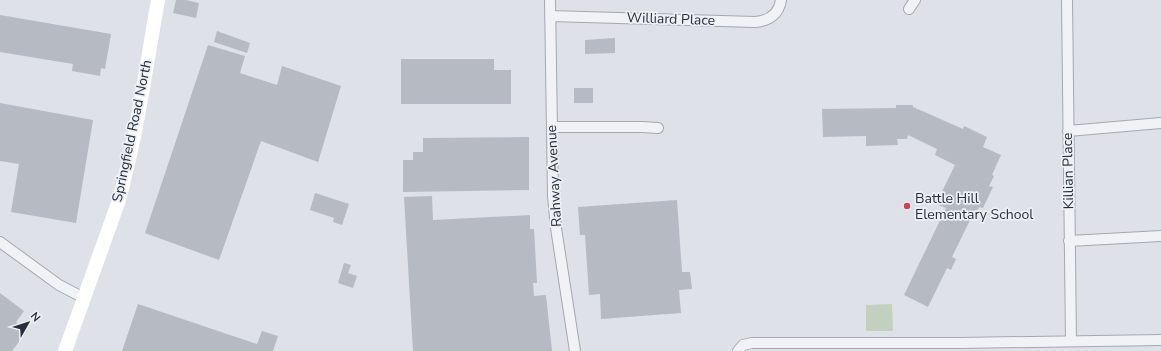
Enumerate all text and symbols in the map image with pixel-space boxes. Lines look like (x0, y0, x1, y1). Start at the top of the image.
street label: Williard Place (626, 8, 716, 30)
street label: Springfield Road North (108, 58, 156, 204)
street label: Rahway Avenue (542, 125, 566, 227)
street label: Killian Place (1058, 132, 1078, 210)
place label: Battle Hill Elementary School (915, 189, 1034, 224)
marker: Battle Hill Elementary School (902, 201, 912, 211)
north arrow (8, 303, 48, 343)
text: N (27, 309, 44, 325)

